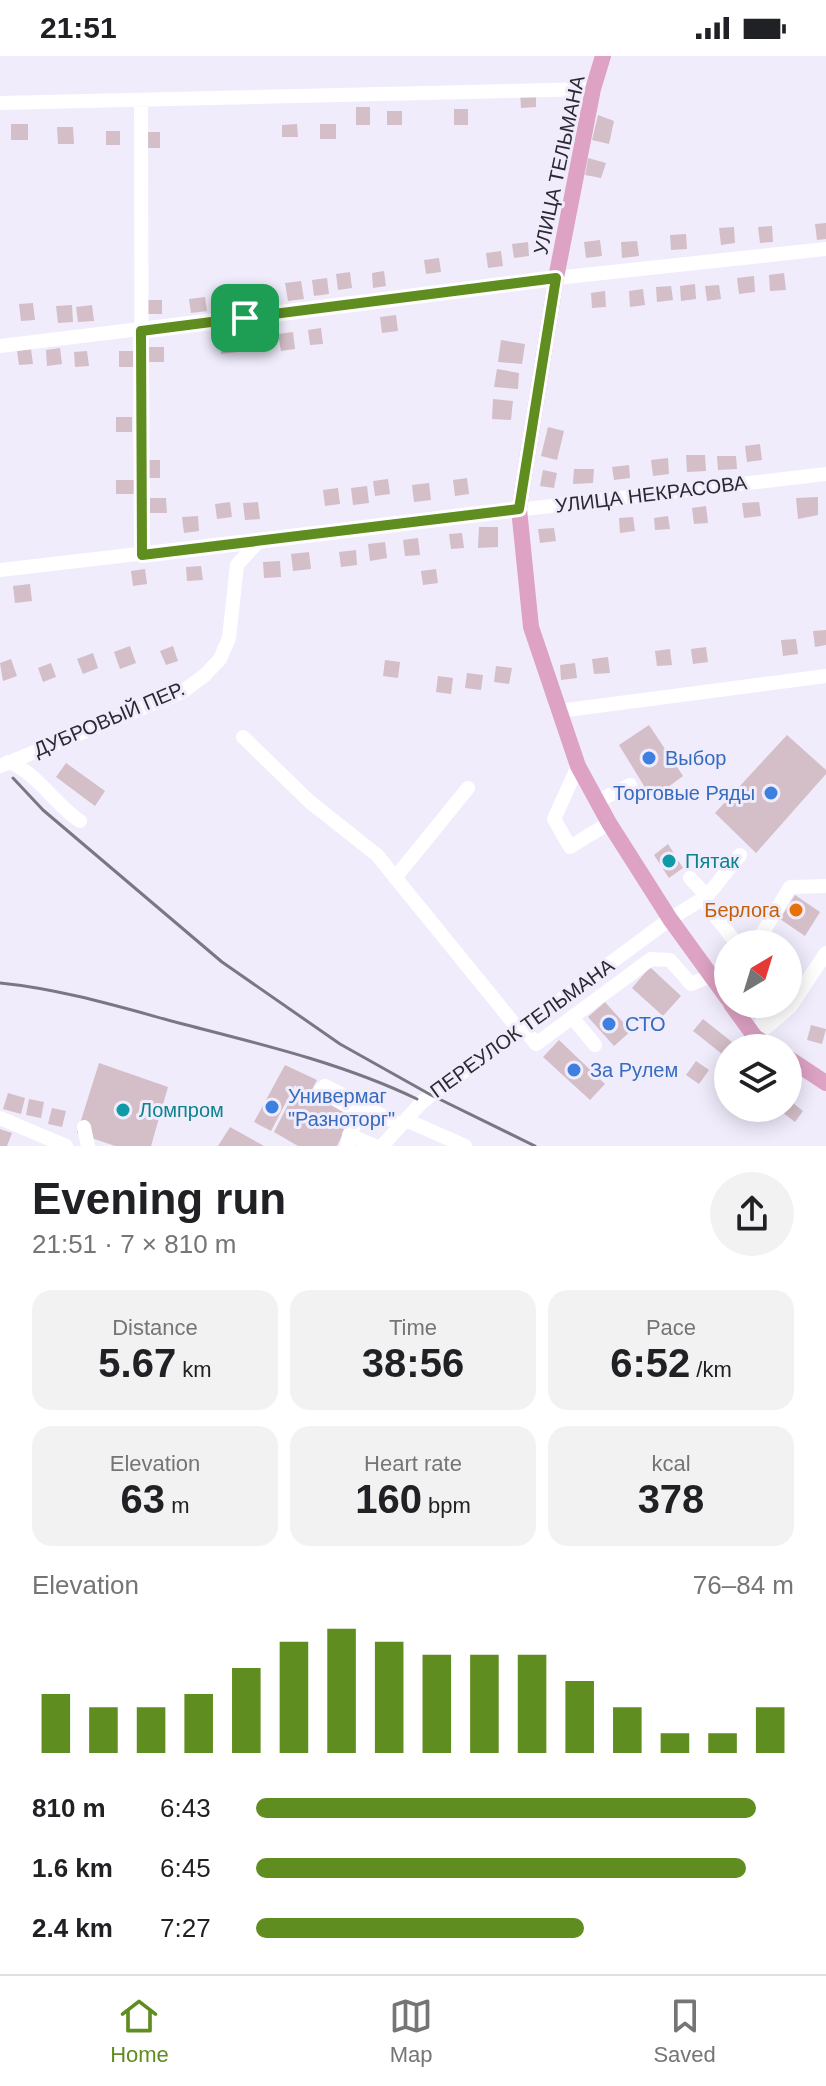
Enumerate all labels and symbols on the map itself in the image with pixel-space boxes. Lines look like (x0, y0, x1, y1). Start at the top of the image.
street label: УЛИЦА ТЕЛЬМАНА (529, 73, 589, 256)
pin (211, 284, 279, 352)
street label: УЛИЦА НЕКРАСОВА (554, 471, 749, 517)
street label: ДУБРОВЫЙ ПЕР. (30, 676, 188, 761)
place label: Выбор (665, 747, 726, 769)
marker: Выбор (640, 749, 658, 767)
place label: Торговые Ряды (613, 782, 755, 804)
marker: Торговые Ряды (762, 784, 780, 802)
place label: Пятак (685, 850, 739, 872)
marker: Пятак (660, 852, 678, 870)
place label: Берлога (704, 899, 781, 921)
marker: Берлога (787, 901, 805, 919)
north arrow (714, 930, 802, 1018)
street label: ПЕРЕУЛОК ТЕЛЬМАНА (426, 954, 619, 1102)
place label: СТО (625, 1013, 666, 1035)
marker: СТО (600, 1015, 618, 1033)
place label: За Рулем (590, 1059, 678, 1081)
marker: За Рулем (565, 1061, 583, 1079)
place label: Универмаг "Разноторг" (288, 1085, 395, 1130)
marker: Универмаг "Разноторг" (263, 1098, 281, 1116)
place label: Ломпром (139, 1099, 224, 1121)
marker: Ломпром (114, 1101, 132, 1119)

